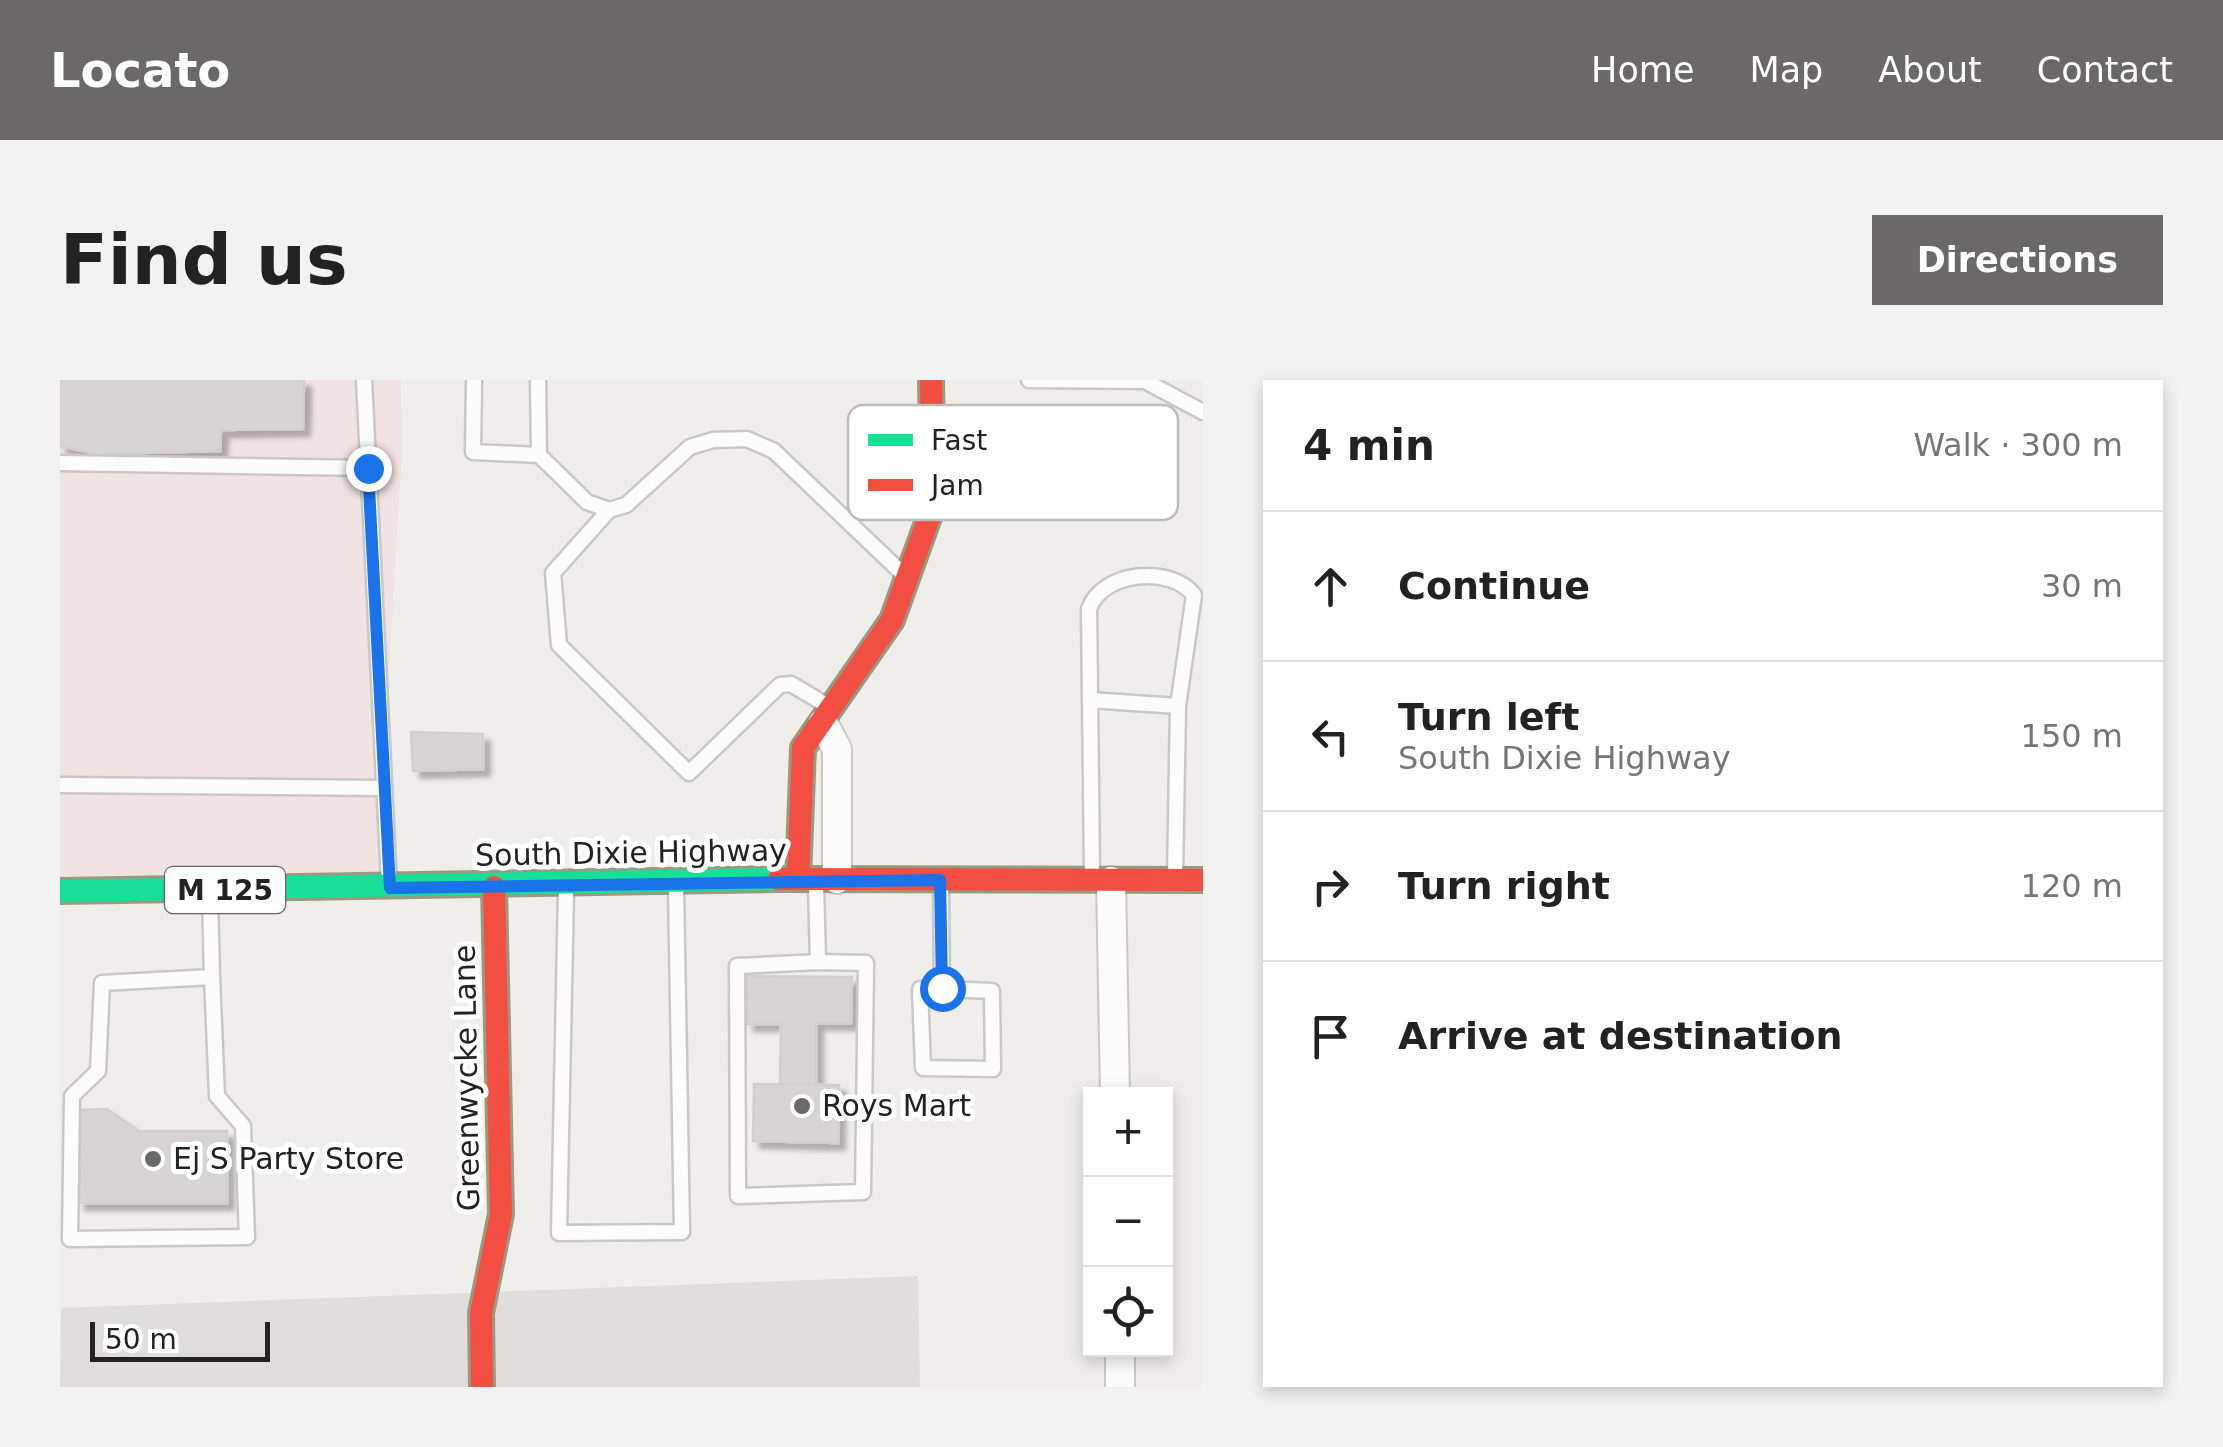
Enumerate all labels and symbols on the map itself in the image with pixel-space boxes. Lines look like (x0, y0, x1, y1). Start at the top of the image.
legend (848, 405, 1178, 520)
text: Fast (931, 424, 987, 457)
route end (346, 446, 392, 492)
text: Jam (929, 469, 984, 502)
street label: South Dixie Highway (475, 832, 787, 873)
road number: M 125 (165, 867, 285, 913)
street label: Greenwycke Lane (447, 944, 486, 1212)
route start (920, 966, 966, 1012)
place label: Roys Mart (822, 1088, 971, 1123)
marker: Roys Mart (791, 1095, 813, 1117)
place label: Ej S Party Store (173, 1141, 404, 1176)
marker: Ej S Party Store (142, 1148, 164, 1170)
scale bar (90, 1317, 270, 1361)

